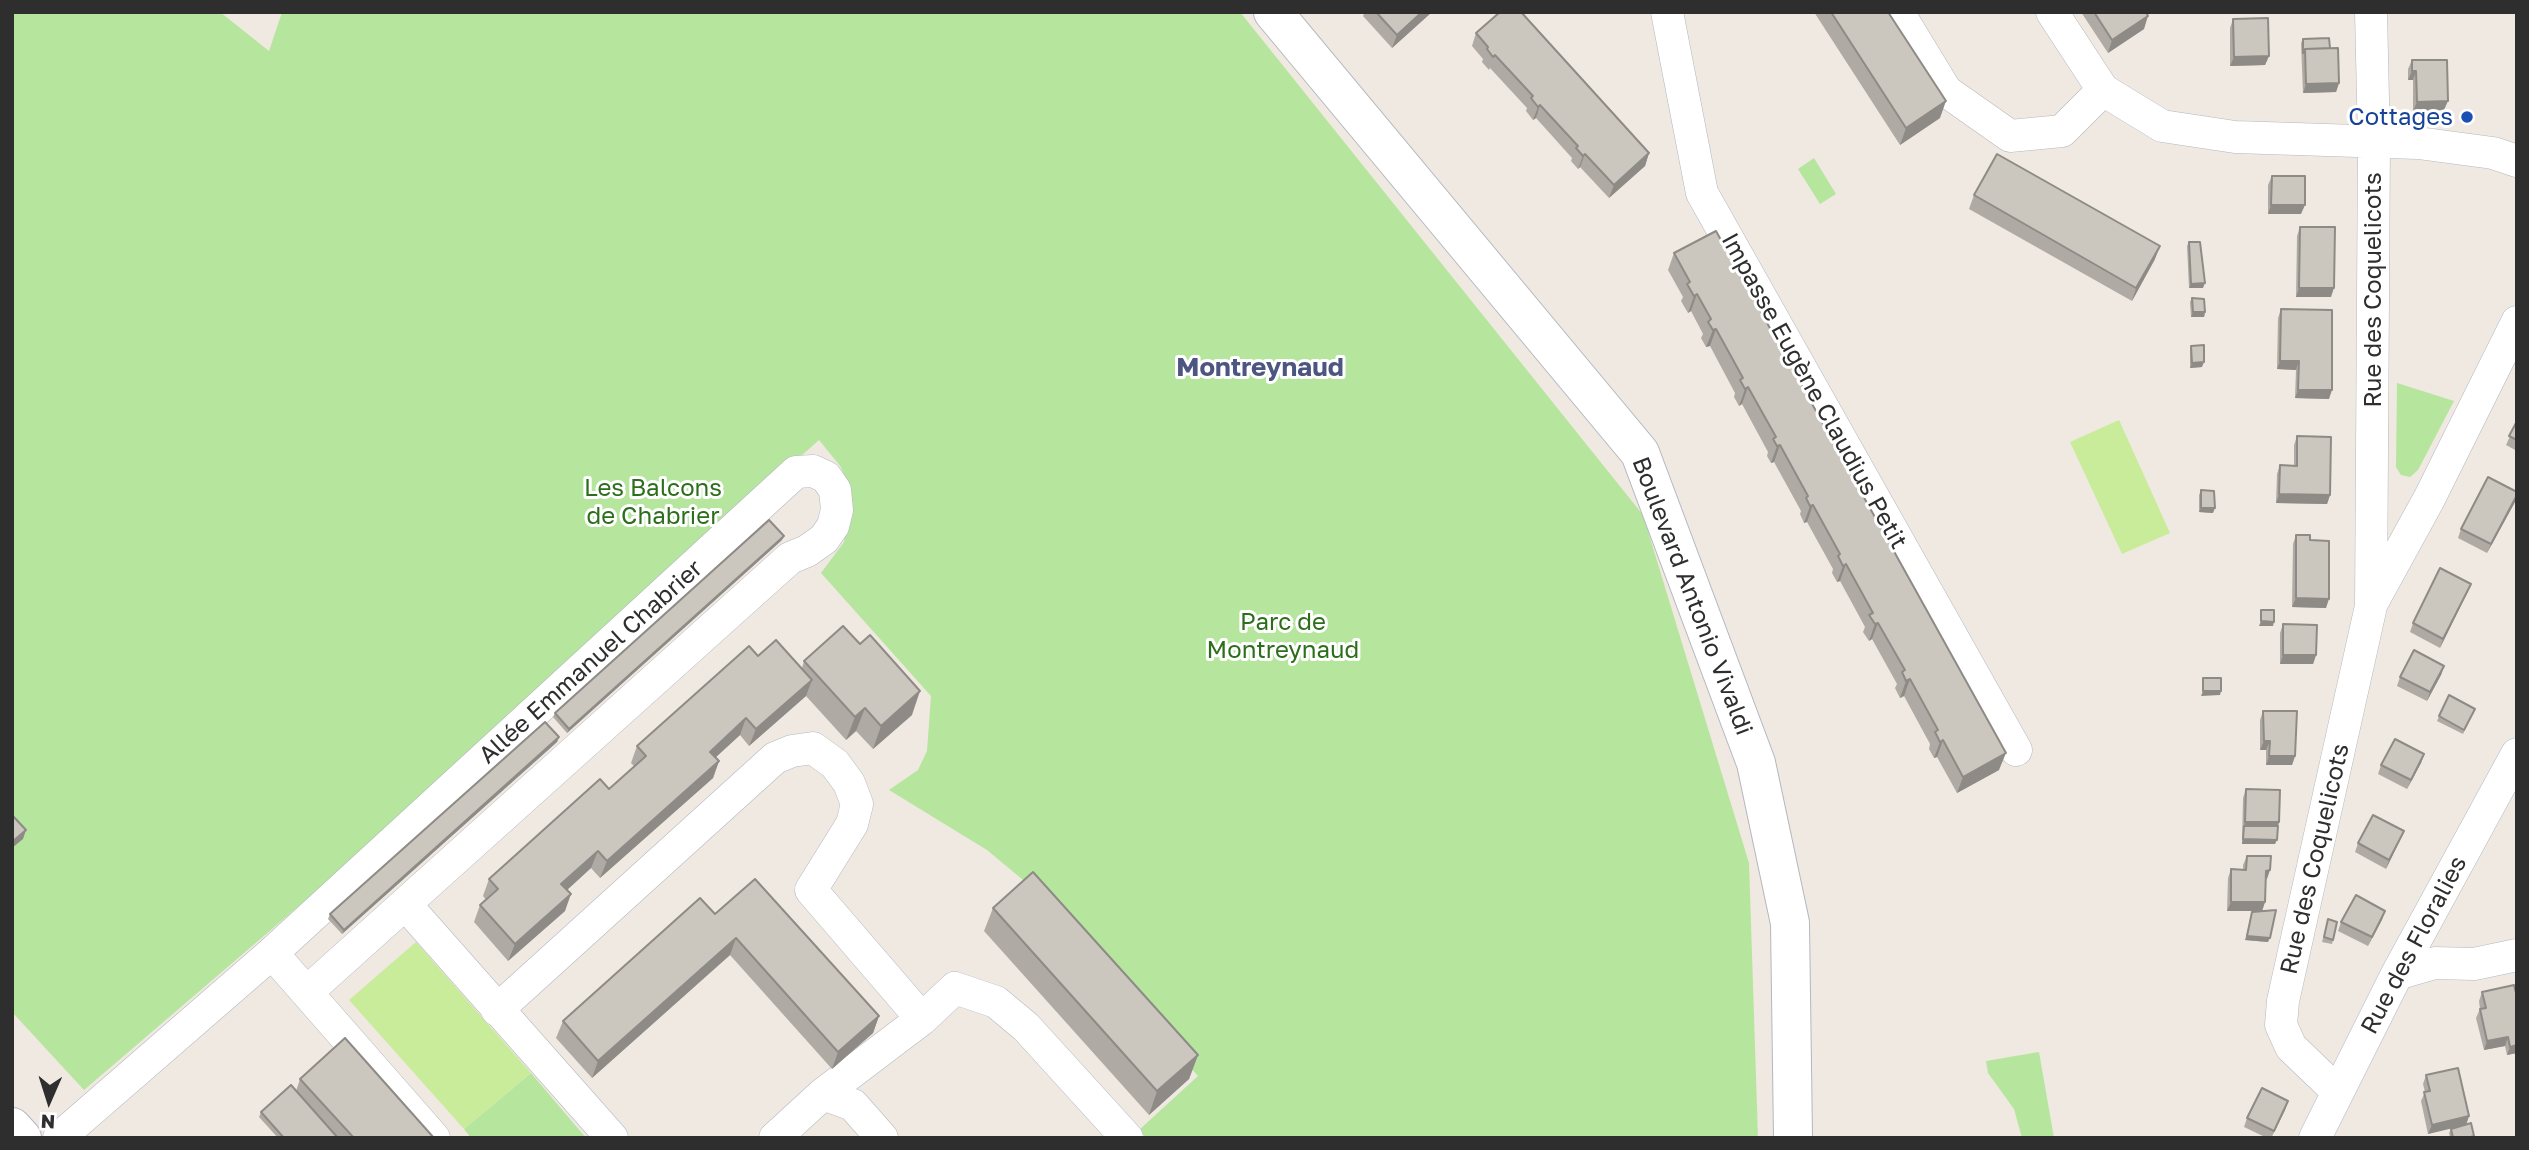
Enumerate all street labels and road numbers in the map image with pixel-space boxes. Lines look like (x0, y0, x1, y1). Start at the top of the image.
street label: Rue des Coquelicots (2359, 172, 2387, 408)
street label: Impasse Eugène Claudius Petit (1715, 228, 1913, 554)
street label: Boulevard Antonio Vivaldi (1626, 453, 1758, 739)
street label: Allée Emmanuel Chabrier (473, 554, 709, 770)
street label: Rue des Coquelicots (2274, 741, 2356, 977)
street label: Rue des Floralies (2355, 851, 2473, 1039)

